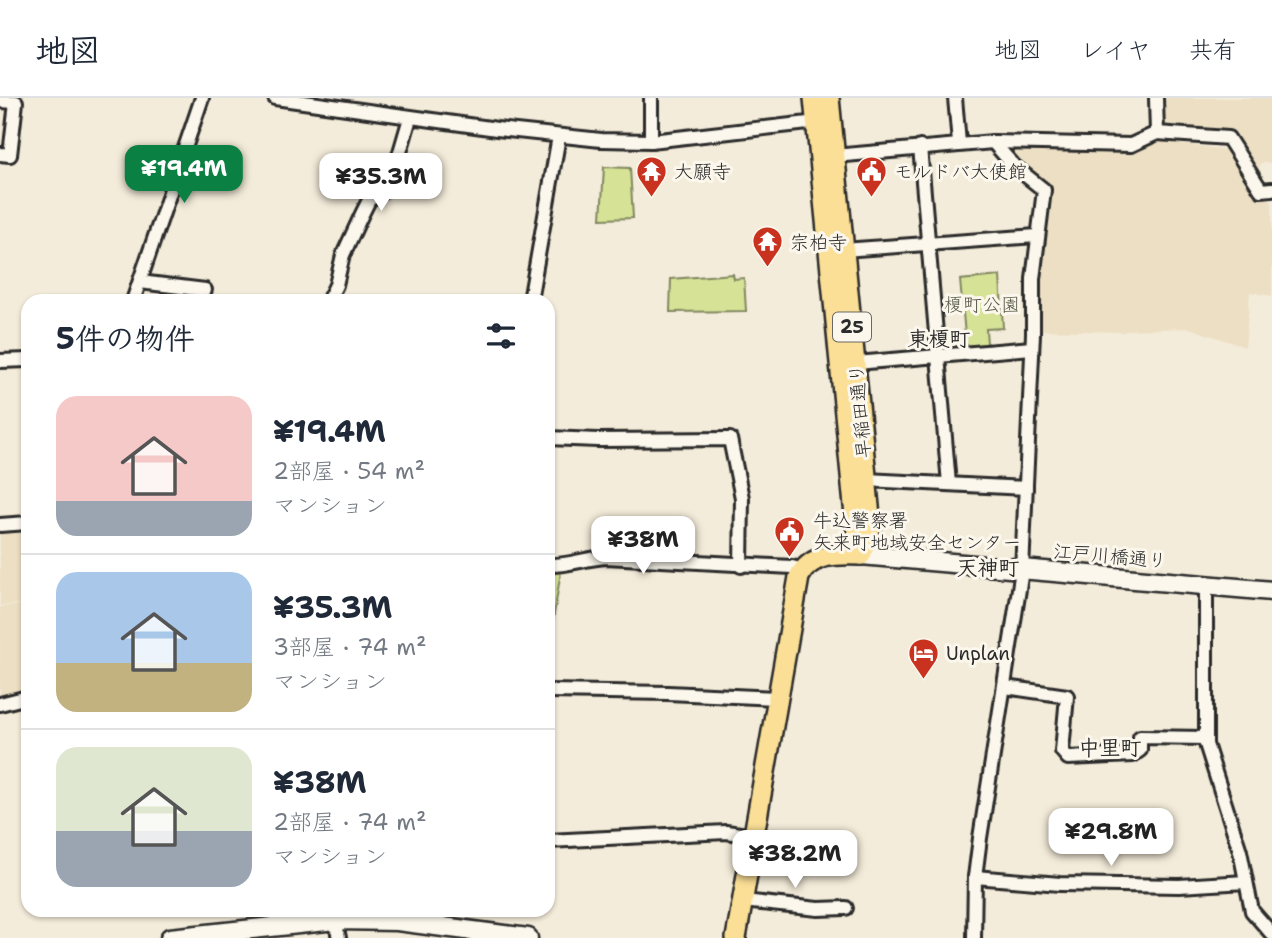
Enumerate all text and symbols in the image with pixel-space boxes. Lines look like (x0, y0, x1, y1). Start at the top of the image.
text: 地図 (35, 28, 101, 73)
text: 地図 (994, 34, 1042, 66)
text: レイヤ (1080, 34, 1151, 66)
text: 共有 (1189, 34, 1237, 66)
pin: ¥19.4M (127, 146, 241, 205)
text: ¥19.4M (141, 153, 227, 183)
pin: ¥35.3M (324, 153, 438, 213)
temple icon: 大願寺 (634, 154, 668, 198)
public building icon: モルドバ大使館 (854, 154, 888, 198)
place label: 大願寺 (674, 159, 731, 184)
place label: モルドバ大使館 (894, 159, 1027, 184)
text: ¥35.3M (335, 161, 427, 191)
temple icon: 宗柏寺 (750, 225, 784, 269)
place label: 宗柏寺 (790, 230, 847, 255)
park label: 榎町公園 (944, 292, 1020, 317)
road number: 25 (833, 312, 871, 342)
icon: filters (482, 317, 520, 355)
text: 5件の物件 (56, 318, 195, 359)
district label: 東榎町 (908, 325, 971, 353)
street label: 早稲田通り (843, 363, 877, 459)
text: ¥19.4M (273, 411, 386, 452)
icon: home (112, 424, 196, 508)
text: 2部屋 · 54 m² (273, 456, 425, 486)
text: マンション (273, 490, 387, 520)
place label: 牛込警察署 矢来町地域安全センター (813, 508, 1021, 555)
public building icon: 牛込警察署 矢来町地域安全センター (773, 514, 807, 558)
pin: ¥38M (602, 517, 684, 576)
text: ¥38M (607, 524, 679, 554)
street label: 江戸川橋通り (1052, 539, 1168, 573)
district label: 天神町 (957, 554, 1020, 582)
text: ¥35.3M (273, 587, 392, 628)
icon: home (112, 600, 196, 684)
text: 3部屋 · 74 m² (273, 632, 427, 662)
hotel icon: Unplan (906, 636, 940, 680)
place label: Unplan (946, 641, 1010, 666)
text: マンション (273, 666, 387, 696)
district label: 中里町 (1079, 734, 1142, 762)
text: ¥38M (273, 762, 367, 803)
icon: home (112, 775, 196, 859)
text: 2部屋 · 74 m² (273, 807, 427, 837)
pin: ¥29.8M (1054, 808, 1168, 868)
text: ¥29.8M (1065, 816, 1157, 846)
pin: ¥38.2M (738, 830, 852, 890)
text: ¥38.2M (748, 838, 842, 868)
text: マンション (273, 841, 387, 871)

